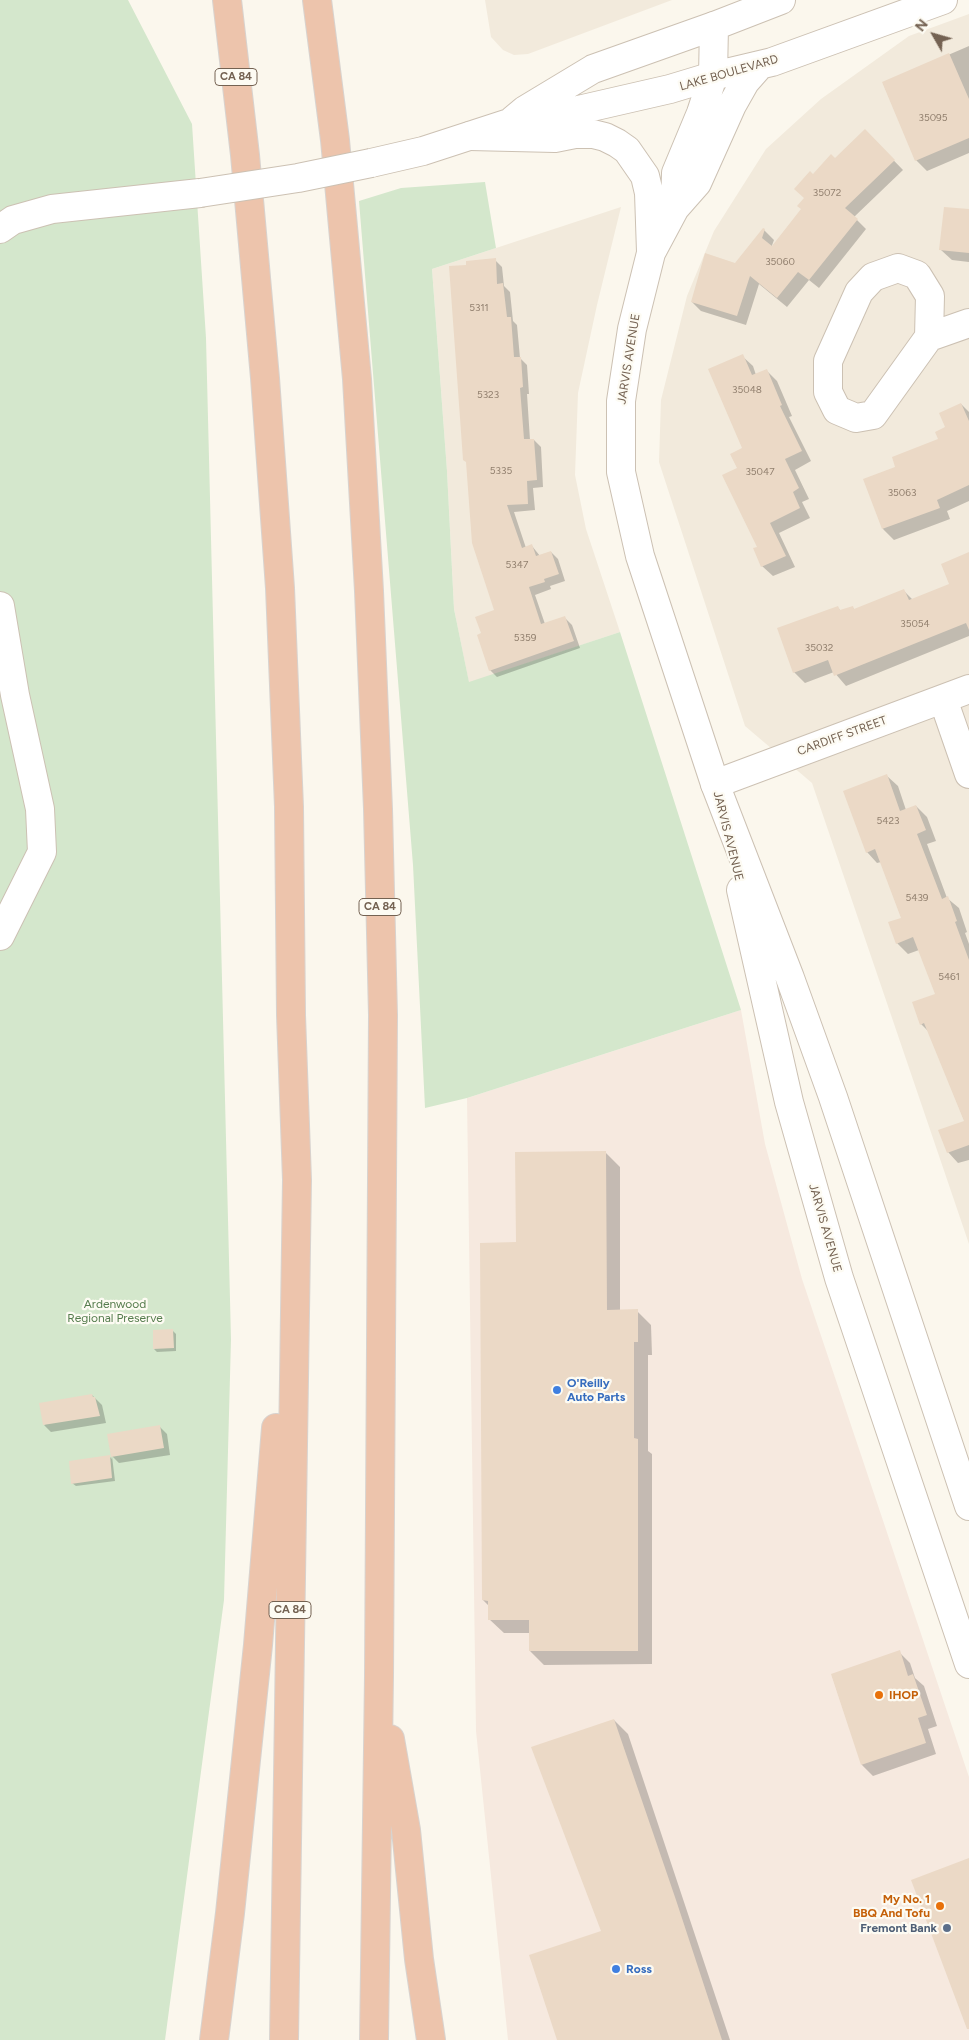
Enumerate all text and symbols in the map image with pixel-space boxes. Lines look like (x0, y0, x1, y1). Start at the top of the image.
north arrow (909, 10, 959, 60)
text: N (912, 16, 932, 35)
street label: LAKE BOULEVARD (678, 52, 780, 94)
road number: CA 84 (215, 68, 257, 86)
house number: 35095 (918, 112, 948, 124)
house number: 35072 (813, 187, 841, 199)
house number: 35060 (765, 256, 795, 268)
house number: 5311 (469, 302, 489, 314)
street label: JARVIS AVENUE (615, 313, 643, 405)
house number: 35048 (732, 384, 762, 396)
house number: 5323 (477, 389, 499, 401)
house number: 5335 (490, 465, 512, 477)
house number: 35047 (745, 466, 775, 478)
house number: 35063 (888, 487, 916, 499)
house number: 5347 (506, 559, 528, 571)
house number: 35054 (900, 618, 930, 630)
house number: 5359 (514, 632, 536, 644)
house number: 35032 (805, 642, 833, 654)
street label: CARDIFF STREET (795, 713, 889, 759)
street label: JARVIS AVENUE (710, 790, 746, 882)
house number: 5423 (877, 815, 899, 827)
house number: 5439 (905, 892, 929, 904)
road number: CA 84 (359, 899, 401, 916)
house number: 5461 (938, 971, 960, 983)
street label: JARVIS AVENUE (805, 1182, 845, 1274)
park label: Ardenwood Regional Preserve (67, 1297, 163, 1325)
place label: O'Reilly Auto Parts (567, 1376, 625, 1404)
marker: O'Reilly Auto Parts (551, 1384, 563, 1396)
road number: CA 84 (269, 1602, 311, 1618)
place label: IHOP (889, 1688, 918, 1702)
marker: IHOP (873, 1689, 885, 1701)
place label: My No. 1 BBQ And Tofu (853, 1892, 930, 1920)
marker: My No. 1 BBQ And Tofu (934, 1900, 946, 1912)
place label: Fremont Bank (860, 1921, 937, 1935)
marker: Fremont Bank (941, 1922, 953, 1934)
place label: Ross (626, 1962, 652, 1976)
marker: Ross (610, 1963, 622, 1975)

